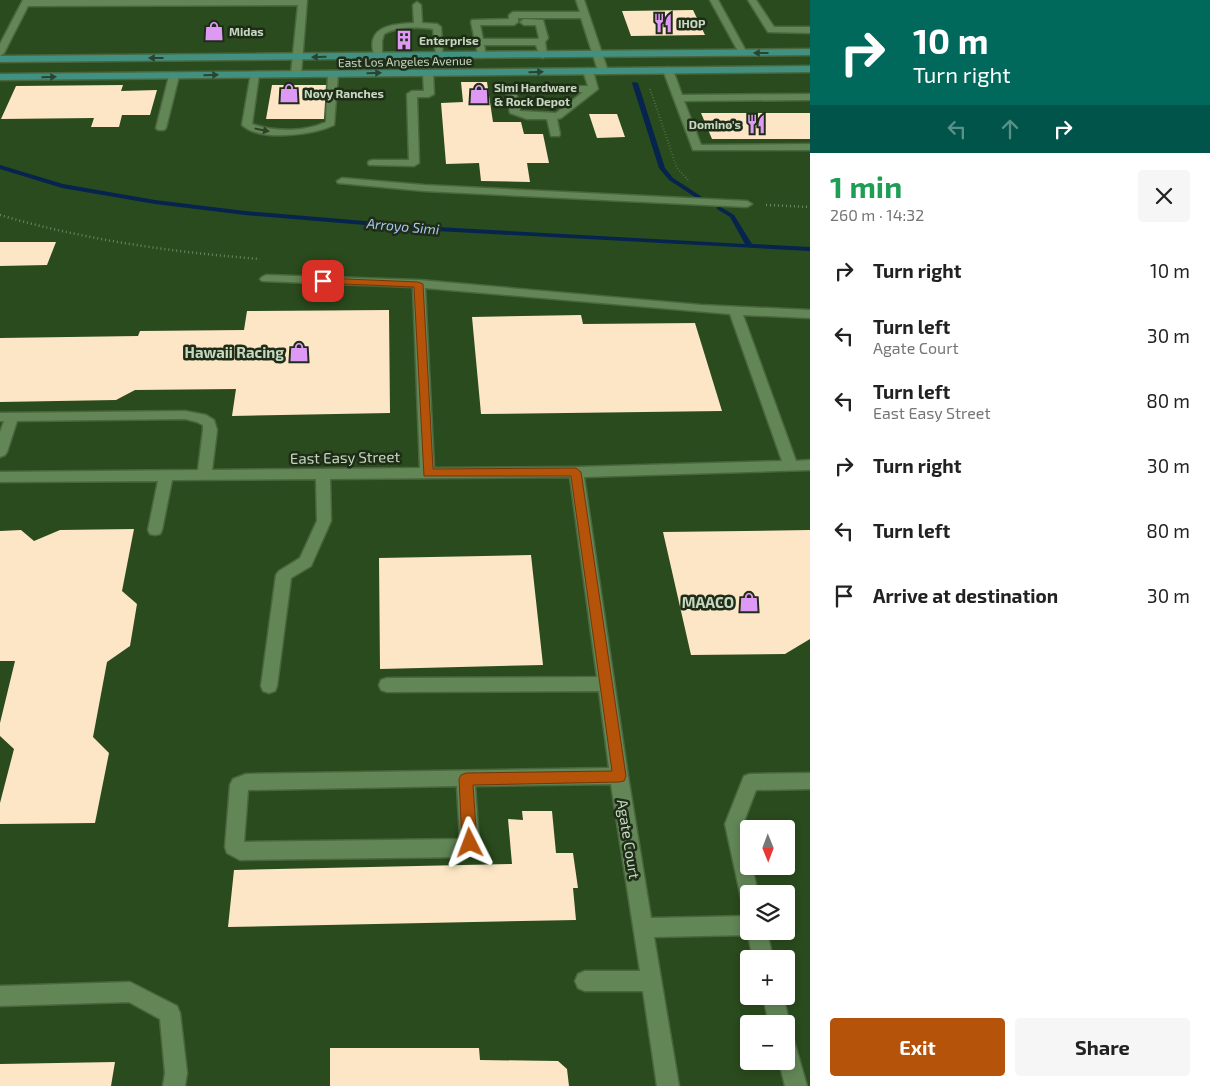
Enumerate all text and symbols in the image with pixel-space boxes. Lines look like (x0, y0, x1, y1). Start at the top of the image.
restaurant icon: IHOP (652, 12, 674, 34)
place label: IHOP (678, 16, 706, 30)
text: 10 m (913, 19, 989, 61)
shop icon: Midas (203, 20, 225, 42)
icon: right (830, 20, 895, 85)
place label: Midas (229, 24, 264, 38)
building icon: Enterprise (393, 29, 415, 51)
place label: Enterprise (419, 33, 479, 47)
one-way arrow (753, 49, 769, 57)
one-way arrow (311, 53, 327, 61)
street label: East Los Angeles Avenue (338, 53, 472, 69)
one-way arrow (148, 54, 164, 62)
text: Turn right (913, 61, 1011, 87)
one-way arrow (528, 67, 544, 75)
one-way arrow (366, 69, 382, 77)
one-way arrow (203, 71, 219, 79)
one-way arrow (41, 73, 57, 81)
place label: Simi Hardware & Rock Depot (494, 80, 577, 108)
shop icon: Novy Ranches (278, 82, 300, 104)
shop icon: Simi Hardware & Rock Depot (468, 83, 490, 105)
place label: Novy Ranches (304, 86, 384, 101)
restaurant icon: Domino's (745, 113, 767, 135)
icon: left (943, 115, 971, 143)
icon: ahead (996, 115, 1024, 143)
icon: right (1049, 115, 1077, 143)
place label: Domino's (689, 117, 741, 131)
one-way arrow (255, 126, 271, 134)
text: 1 min (830, 168, 902, 204)
button: close (1138, 170, 1190, 222)
text: 260 m · 14:32 (830, 205, 924, 224)
water label: Arroyo Simi (365, 214, 441, 238)
icon: right (830, 257, 858, 285)
text: Turn right (873, 259, 961, 282)
text: 10 m (1150, 259, 1190, 282)
pin (302, 260, 344, 302)
icon: arrive (309, 267, 337, 295)
text: Turn left (873, 315, 950, 338)
icon: left (830, 322, 858, 350)
text: 30 m (1147, 324, 1190, 347)
text: Agate Court (873, 338, 959, 357)
shop icon: Hawaii Racing (288, 341, 310, 363)
place label: Hawaii Racing (185, 343, 284, 361)
text: Turn left (873, 380, 950, 403)
icon: left (830, 387, 858, 415)
text: 80 m (1146, 389, 1190, 412)
text: East Easy Street (873, 403, 991, 422)
street label: East Easy Street (290, 447, 401, 467)
icon: right (830, 452, 858, 480)
text: Turn right (873, 454, 961, 477)
text: 30 m (1147, 454, 1190, 477)
icon: left (830, 517, 858, 545)
text: Turn left (873, 519, 950, 542)
text: 80 m (1146, 519, 1190, 542)
icon: arrive (830, 582, 858, 610)
text: Arrive at destination (873, 584, 1058, 607)
text: 30 m (1147, 584, 1190, 607)
shop icon: MAACO (738, 591, 760, 613)
place label: MAACO (682, 593, 734, 611)
street label: Agate Court (614, 798, 644, 880)
position arrow (443, 816, 495, 868)
north arrow (740, 820, 795, 875)
map controls (740, 820, 795, 1070)
button: layers (740, 885, 795, 940)
button: + (740, 950, 795, 1005)
button: − (740, 1015, 795, 1070)
button: Exit (830, 1018, 1005, 1076)
button: Share (1015, 1018, 1190, 1076)

